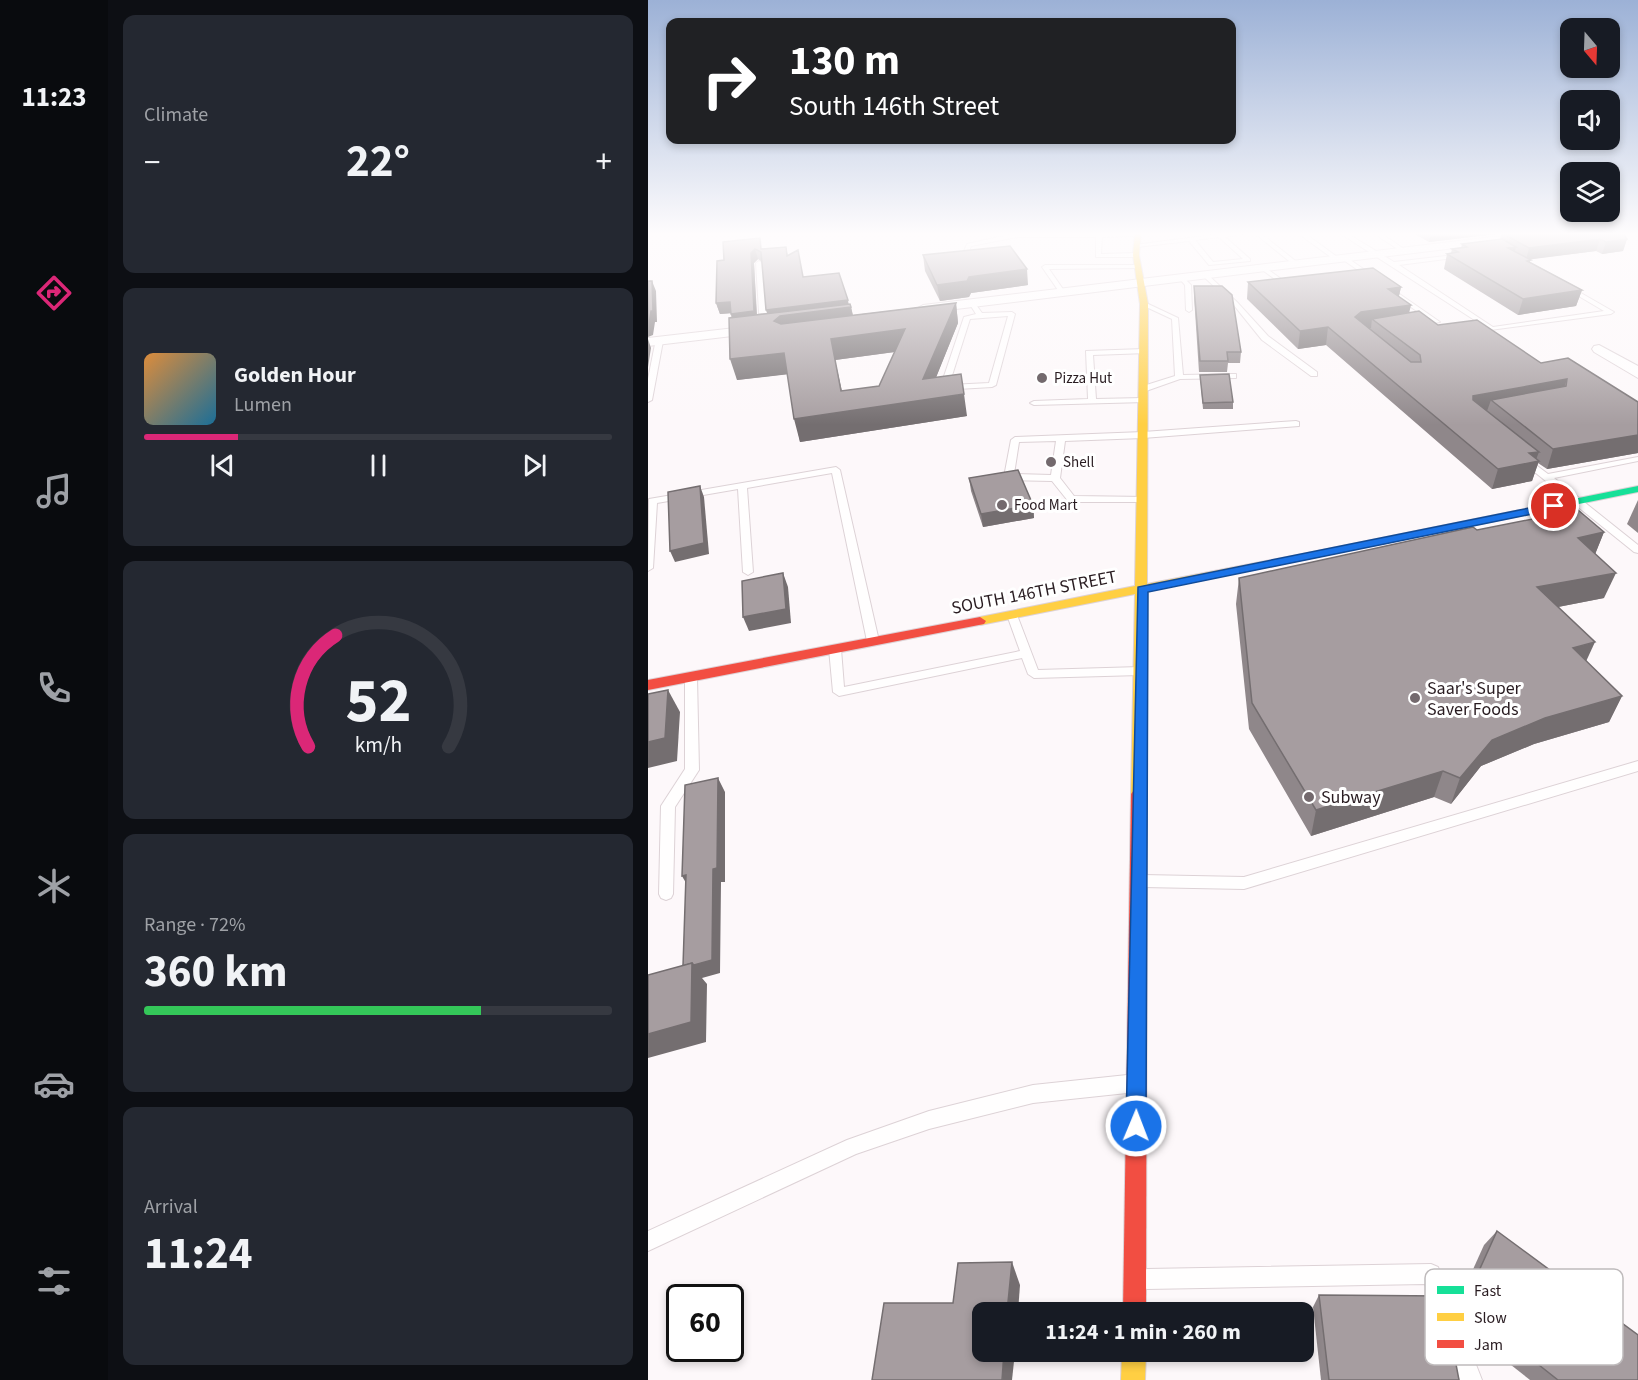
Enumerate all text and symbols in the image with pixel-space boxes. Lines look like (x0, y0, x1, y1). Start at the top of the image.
north arrow (1560, 18, 1620, 78)
map controls (1560, 18, 1620, 222)
text: 130 m (789, 31, 900, 91)
icon: right (690, 42, 768, 120)
text: 11:23 (21, 78, 87, 117)
text: South 146th Street (789, 87, 999, 126)
button: sound (1560, 90, 1620, 150)
text: Climate (144, 101, 208, 129)
text: 22° (346, 130, 410, 194)
text: − (144, 139, 160, 186)
text: + (596, 139, 612, 186)
button: layers (1560, 162, 1620, 222)
icon: directions (33, 272, 75, 314)
text: Golden Hour (234, 359, 356, 391)
place label: Pizza Hut (1054, 368, 1112, 389)
marker: Pizza Hut (1035, 371, 1049, 385)
text: Lumen (234, 391, 292, 419)
icon: previous (206, 449, 239, 482)
icon: pause (362, 449, 395, 482)
icon: next (518, 449, 551, 482)
place label: Shell (1063, 452, 1094, 473)
marker: Shell (1044, 455, 1058, 469)
icon: music (33, 470, 75, 512)
pin (1528, 480, 1579, 531)
icon: arrive (1537, 489, 1570, 522)
place label: Food Mart (1014, 495, 1078, 516)
marker: Food Mart (995, 498, 1009, 512)
street label: SOUTH 146TH STREET (949, 564, 1119, 621)
text: 52 (345, 657, 411, 746)
icon: phone (33, 667, 75, 709)
place label: Saar's Super Saver Foods (1427, 676, 1522, 722)
marker: Saar's Super Saver Foods (1408, 691, 1422, 705)
text: km/h (354, 730, 402, 761)
place label: Subway (1321, 785, 1381, 810)
marker: Subway (1302, 790, 1316, 804)
icon: climate (33, 865, 75, 907)
text: Range · 72% (144, 911, 245, 939)
text: 360 km (144, 940, 288, 1004)
icon: car (33, 1063, 75, 1105)
position arrow (1104, 1094, 1168, 1158)
text: Arrival (144, 1193, 198, 1221)
text: 11:24 (144, 1222, 253, 1286)
icon: filters (33, 1260, 75, 1302)
legend (1425, 1269, 1623, 1365)
text: Fast (1474, 1280, 1502, 1302)
speed limit sign: 60 (666, 1284, 744, 1362)
text: Slow (1474, 1307, 1507, 1329)
text: 11:24 · 1 min · 260 m (1045, 1316, 1241, 1348)
text: Jam (1474, 1334, 1503, 1356)

